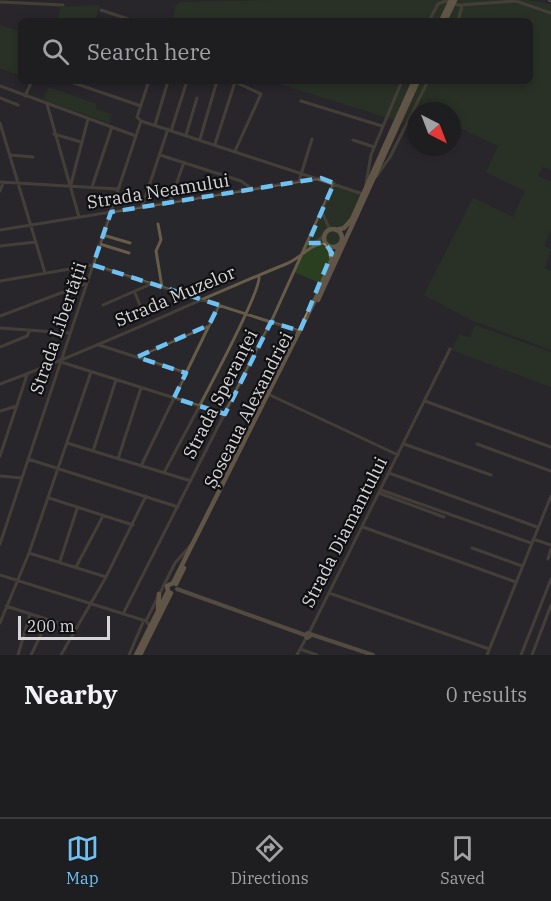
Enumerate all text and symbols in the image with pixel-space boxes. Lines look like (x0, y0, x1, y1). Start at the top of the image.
search box (18, 18, 533, 84)
icon: search (39, 35, 72, 68)
text: Search here (87, 37, 211, 66)
north arrow (407, 102, 461, 156)
street label: Strada Neamului (85, 168, 231, 214)
street label: Strada Libertății (25, 258, 92, 397)
street label: Strada Muzelor (111, 260, 239, 332)
street label: Strada Speranței (178, 325, 263, 462)
street label: Șoseaua Alexandriei (199, 328, 298, 492)
street label: Strada Diamantului (296, 452, 392, 611)
scale bar (18, 613, 110, 640)
text: 200 m (27, 616, 75, 636)
text: Nearby (24, 677, 118, 711)
text: 0 results (446, 681, 527, 708)
tab: Map (66, 832, 99, 888)
tab: Directions (231, 832, 309, 888)
tab: Saved (440, 832, 485, 888)

